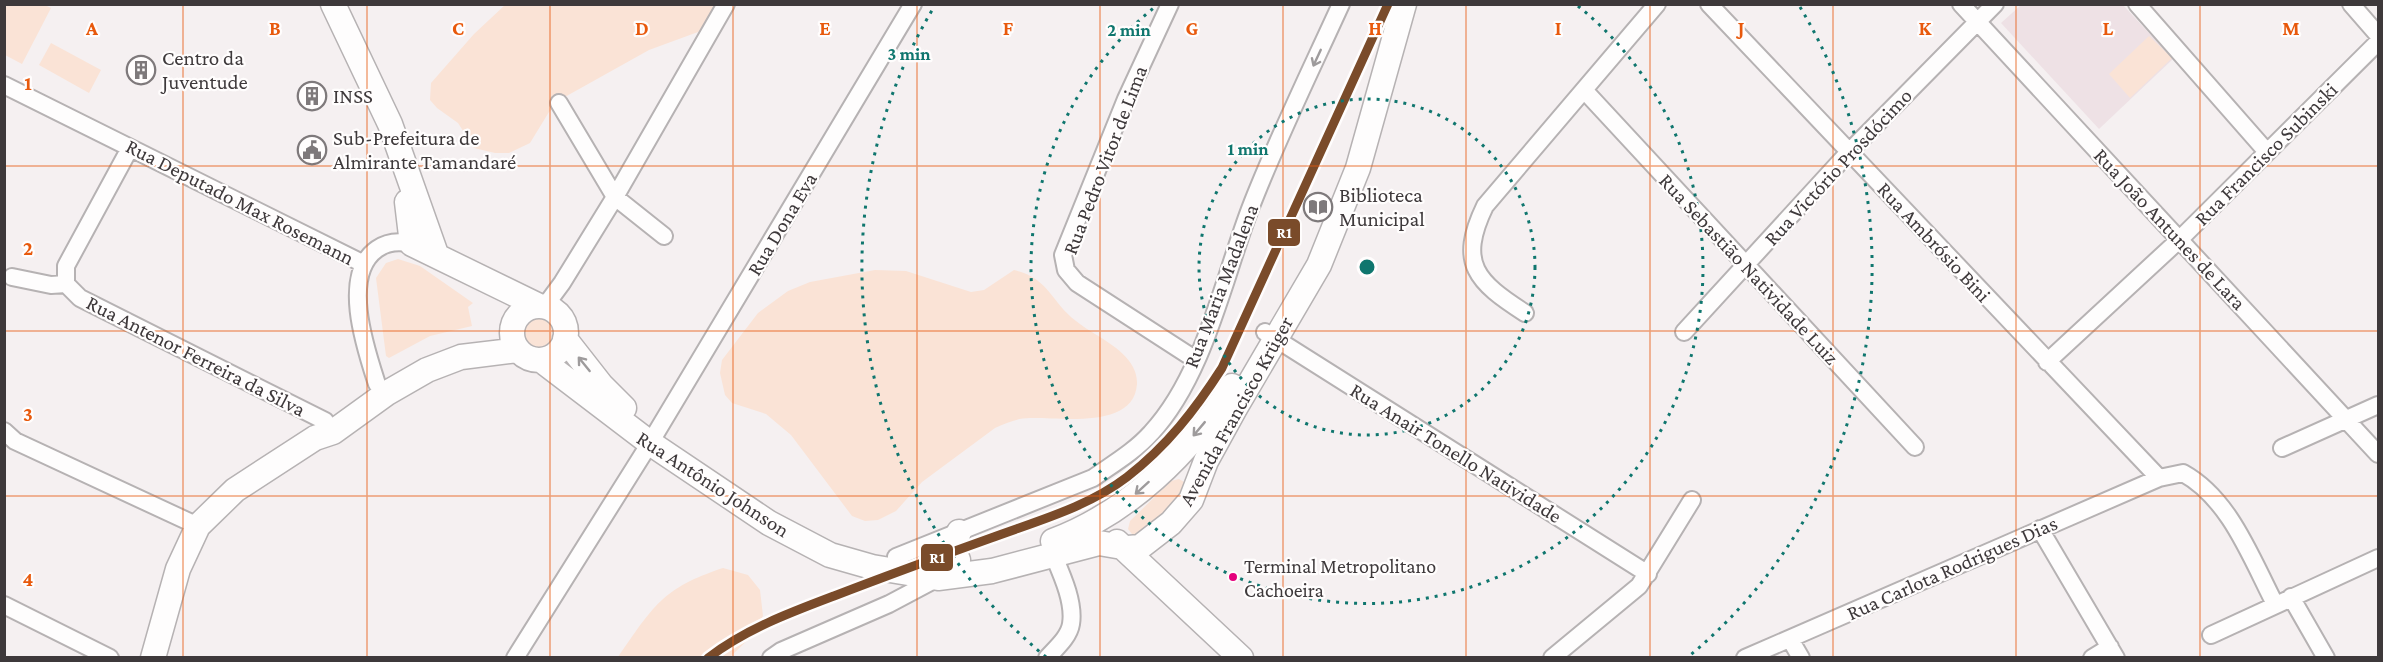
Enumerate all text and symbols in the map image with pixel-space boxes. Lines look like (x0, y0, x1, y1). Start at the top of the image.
text: A (85, 17, 99, 39)
text: B (269, 17, 281, 39)
text: C (452, 17, 464, 39)
text: D (635, 17, 649, 39)
text: E (819, 17, 831, 39)
text: F (1003, 17, 1014, 39)
text: G (1186, 17, 1199, 39)
text: H (1368, 17, 1382, 39)
text: I (1555, 17, 1562, 39)
text: J (1736, 17, 1745, 39)
text: K (1919, 17, 1933, 39)
text: L (2103, 17, 2114, 39)
text: M (2282, 17, 2300, 39)
text: 2 min (1107, 20, 1151, 40)
text: 3 min (887, 44, 931, 64)
place label: Centro da Juventude (160, 46, 248, 94)
one-way arrow (1310, 48, 1322, 66)
building icon: Centro da Juventude (125, 54, 157, 86)
street label: Rua Pedro Vitor de Lima (1058, 62, 1152, 258)
text: 1 (24, 72, 32, 94)
street label: Rua Francisco Subinski (2190, 77, 2343, 230)
building icon: INSS (296, 80, 328, 112)
place label: INSS (333, 84, 373, 108)
street label: Rua Victório Prosdócimo (1759, 84, 1917, 250)
place label: Sub-Prefeitura de Almirante Tamandaré (333, 126, 516, 174)
street label: Rua Deputado Max Rosemann (122, 134, 358, 270)
public building icon: Sub-Prefeitura de Almirante Tamandaré (296, 134, 328, 166)
text: 1 min (1228, 139, 1269, 159)
street label: Rua João Antunes de Lara (2089, 143, 2251, 315)
street label: Rua Dona Eva (742, 168, 822, 280)
street label: Rua Sebastião Natividade Luiz (1654, 169, 1844, 370)
street label: Rua Ambrósio Bini (1872, 177, 1996, 307)
place label: Biblioteca Municipal (1339, 183, 1425, 231)
library icon: Biblioteca Municipal (1302, 191, 1334, 223)
street label: Rua Maria Madalena (1179, 200, 1263, 371)
line badge: R1 (1267, 218, 1301, 247)
text: R1 (1276, 224, 1292, 241)
text: 2 (23, 237, 33, 259)
centre of rings (1357, 257, 1377, 277)
street label: Rua Antenor Ferreira da Silva (83, 290, 310, 422)
street label: Avenida Francisco Krüger (1174, 312, 1298, 510)
one-way arrow (578, 356, 591, 372)
street label: Rua Anair Tonello Natividade (1346, 378, 1566, 528)
text: 3 (23, 403, 33, 425)
one-way arrow (1192, 421, 1206, 436)
street label: Rua Antônio Johnson (632, 426, 794, 542)
one-way arrow (1135, 481, 1150, 495)
street label: Rua Carlota Rodrigues Dias (1843, 511, 2061, 625)
line badge: R1 (920, 543, 954, 572)
text: R1 (929, 549, 945, 566)
place label: Terminal Metropolitano Cachoeira (1244, 555, 1436, 601)
text: 4 (23, 568, 34, 590)
marker: Terminal Metropolitano Cachoeira (1227, 571, 1239, 583)

